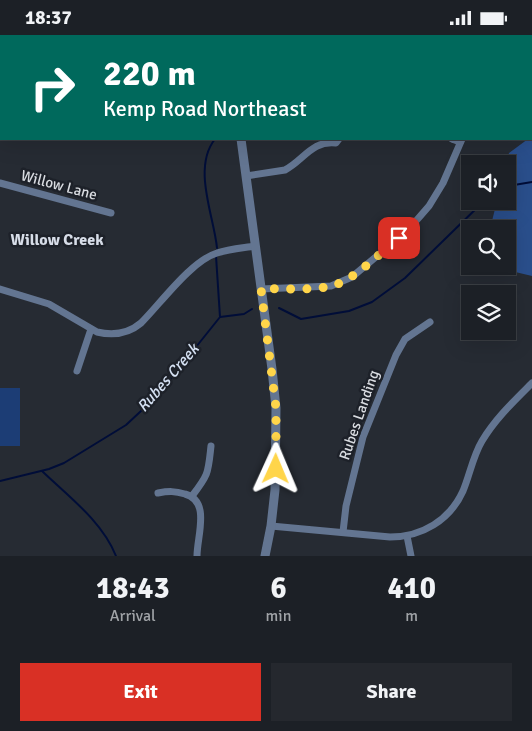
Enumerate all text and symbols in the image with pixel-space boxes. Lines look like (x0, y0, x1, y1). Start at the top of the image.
text: 18:37 (25, 6, 72, 30)
text: 220 m (103, 52, 196, 95)
icon: right (20, 55, 85, 120)
text: Kemp Road Northeast (103, 95, 307, 122)
map controls (461, 155, 516, 340)
button: sound (461, 155, 516, 210)
street label: Willow Lane (19, 166, 99, 204)
pin (378, 217, 420, 259)
button: search (461, 220, 516, 275)
icon: arrive (385, 224, 413, 252)
district label: Willow Creek (10, 230, 104, 250)
button: layers (461, 285, 516, 340)
water label: Rubes Creek (133, 338, 204, 416)
street label: Rubes Landing (335, 368, 383, 462)
position arrow (249, 442, 301, 494)
text: 18:43 (96, 570, 170, 607)
text: 6 (270, 570, 287, 607)
text: 410 (387, 570, 436, 607)
text: Arrival (110, 606, 156, 626)
text: min (266, 606, 291, 626)
text: m (405, 606, 418, 626)
button: Exit (20, 663, 261, 721)
button: Share (271, 663, 512, 721)

